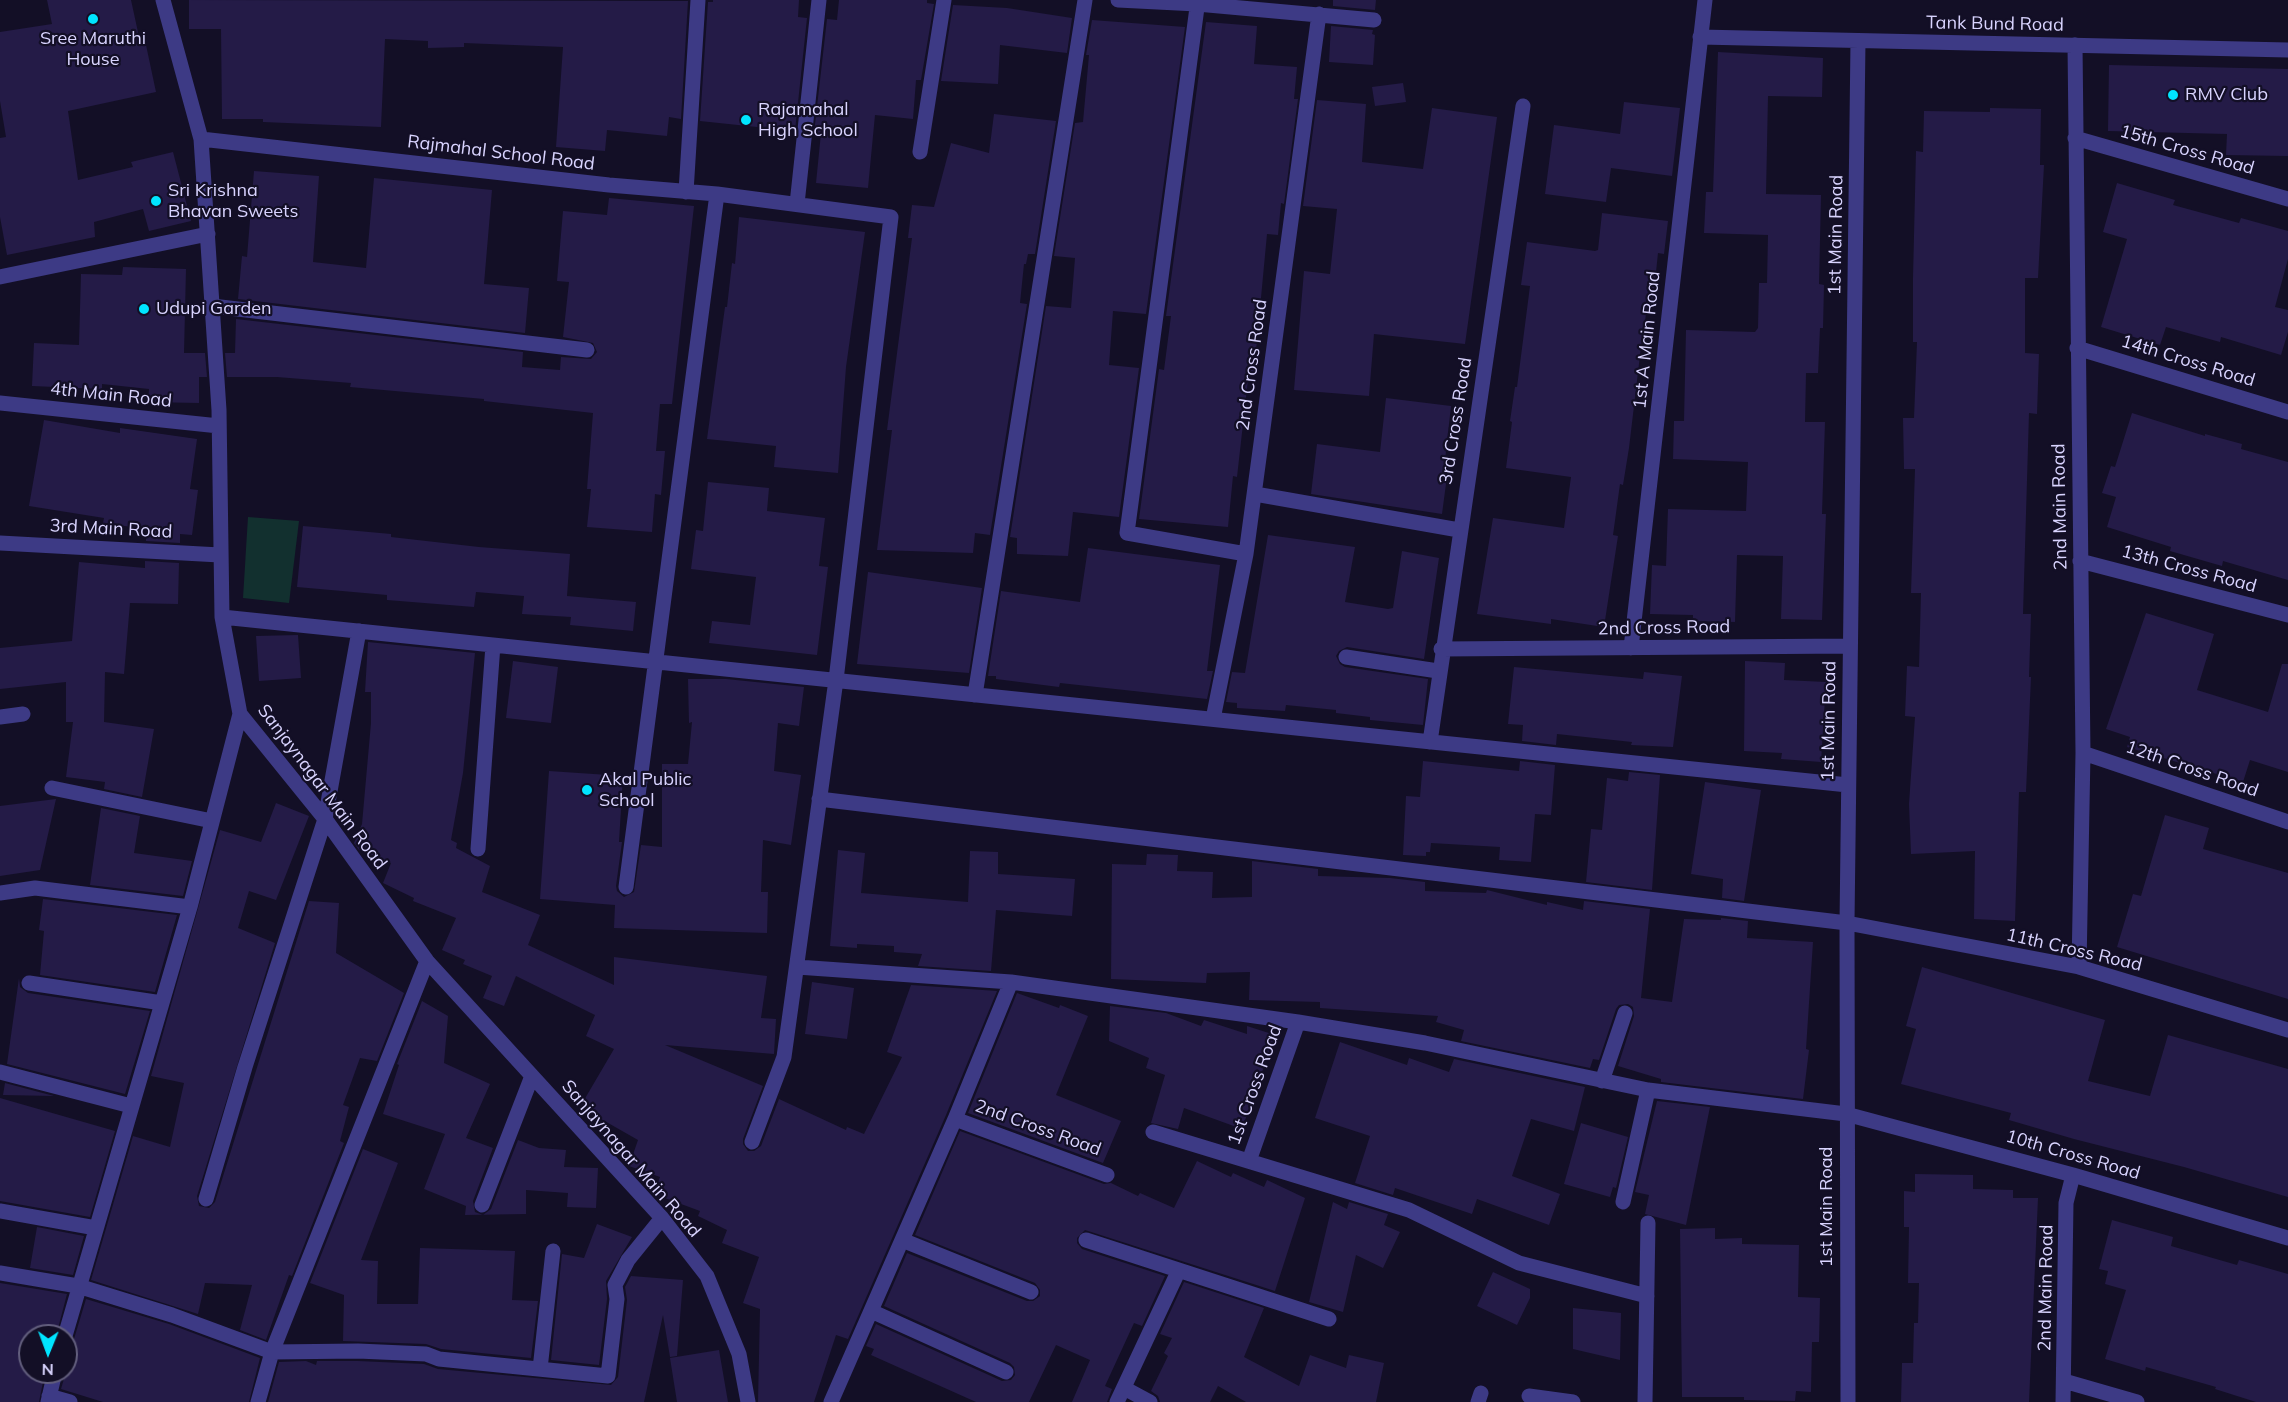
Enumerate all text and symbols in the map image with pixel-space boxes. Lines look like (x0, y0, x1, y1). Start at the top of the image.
marker: Sree Maruthi House (86, 12, 100, 26)
street label: Tank Bund Road (1926, 12, 2064, 36)
place label: Sree Maruthi House (40, 28, 146, 70)
place label: RMV Club (2185, 84, 2268, 106)
marker: RMV Club (2166, 88, 2180, 102)
place label: Rajamahal High School (758, 99, 858, 142)
marker: Rajamahal High School (739, 113, 753, 127)
street label: 15th Cross Road (2117, 120, 2257, 180)
street label: Rajmahal School Road (406, 131, 596, 175)
street label: 1st Main Road (1824, 175, 1848, 295)
place label: Sri Krishna Bhavan Sweets (168, 180, 298, 222)
marker: Sri Krishna Bhavan Sweets (149, 194, 163, 208)
street label: 1st A Main Road (1629, 270, 1665, 410)
place label: Udupi Garden (156, 298, 272, 320)
street label: 2nd Cross Road (1232, 298, 1272, 432)
marker: Udupi Garden (137, 302, 151, 316)
street label: 14th Cross Road (2118, 330, 2258, 392)
street label: 3rd Cross Road (1435, 356, 1477, 486)
street label: 4th Main Road (49, 378, 173, 412)
street label: 2nd Main Road (2048, 443, 2072, 571)
street label: 3rd Main Road (49, 515, 173, 543)
street label: 13th Cross Road (2119, 541, 2259, 597)
street label: 2nd Cross Road (1598, 616, 1730, 640)
street label: 1st Main Road (1817, 661, 1841, 781)
street label: Sanjaynagar Main Road (253, 700, 391, 874)
street label: 12th Cross Road (2123, 736, 2261, 802)
place label: Akal Public School (599, 769, 691, 812)
marker: Akal Public School (580, 783, 594, 797)
street label: 11th Cross Road (2004, 924, 2144, 976)
street label: 1st Cross Road (1223, 1022, 1287, 1148)
street label: Sanjaynagar Main Road (557, 1076, 705, 1242)
street label: 2nd Cross Road (972, 1095, 1104, 1161)
street label: 10th Cross Road (2003, 1125, 2143, 1185)
street label: 1st Main Road (1816, 1147, 1838, 1267)
street label: 2nd Main Road (2034, 1224, 2058, 1352)
north arrow (18, 1324, 78, 1384)
text: N (42, 1360, 54, 1380)

